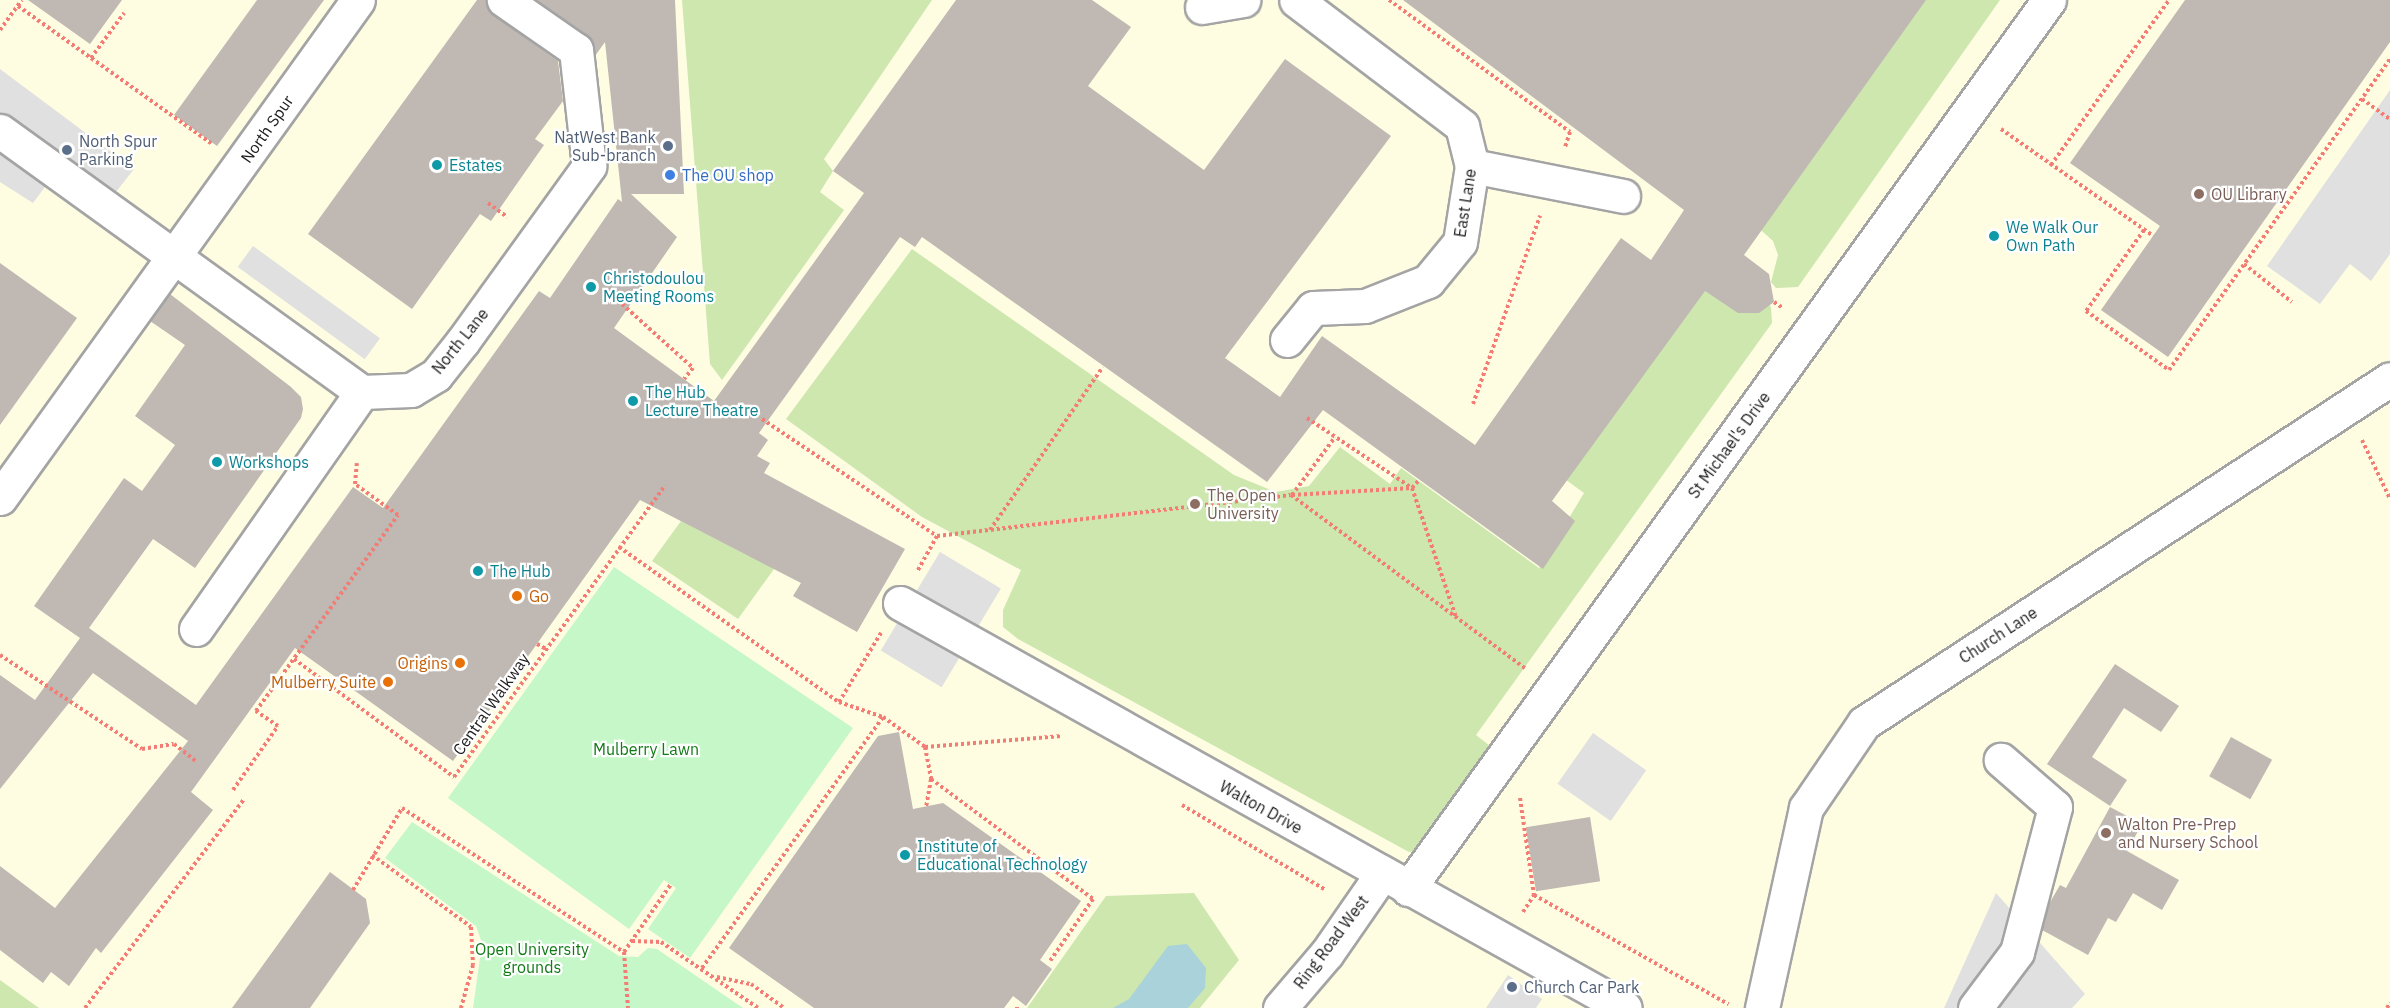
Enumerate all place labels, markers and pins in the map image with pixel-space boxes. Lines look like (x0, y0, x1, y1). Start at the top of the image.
place label: NatWest Bank Sub-branch (554, 127, 656, 165)
place label: North Spur Parking (79, 131, 157, 169)
marker: NatWest Bank Sub-branch (661, 139, 675, 153)
marker: North Spur Parking (60, 143, 74, 157)
place label: Estates (449, 155, 502, 175)
marker: Estates (430, 158, 444, 172)
place label: The OU shop (682, 165, 774, 185)
marker: The OU shop (663, 168, 677, 182)
place label: OU Library (2211, 184, 2287, 204)
marker: OU Library (2192, 187, 2206, 201)
place label: We Walk Our Own Path (2006, 217, 2098, 255)
marker: We Walk Our Own Path (1987, 229, 2001, 243)
place label: Christodoulou Meeting Rooms (603, 268, 714, 306)
marker: Christodoulou Meeting Rooms (584, 280, 598, 294)
place label: The Hub Lecture Theatre (645, 382, 759, 420)
marker: The Hub Lecture Theatre (626, 394, 640, 408)
place label: Workshops (229, 452, 309, 472)
marker: Workshops (210, 455, 224, 469)
place label: The Open University (1207, 485, 1279, 523)
marker: The Open University (1188, 497, 1202, 511)
place label: The Hub (490, 561, 550, 581)
marker: The Hub (471, 564, 485, 578)
place label: Go (529, 586, 549, 606)
marker: Go (510, 589, 524, 603)
place label: Origins (397, 653, 448, 673)
marker: Origins (453, 656, 467, 670)
place label: Mulberry Suite (271, 672, 376, 692)
marker: Mulberry Suite (381, 675, 395, 689)
place label: Walton Pre-Prep and Nursery School (2118, 814, 2258, 852)
marker: Walton Pre-Prep and Nursery School (2099, 826, 2113, 840)
place label: Institute of Educational Technology (917, 836, 1087, 874)
marker: Institute of Educational Technology (898, 848, 912, 862)
place label: Church Car Park (1524, 977, 1639, 997)
marker: Church Car Park (1505, 980, 1519, 994)

